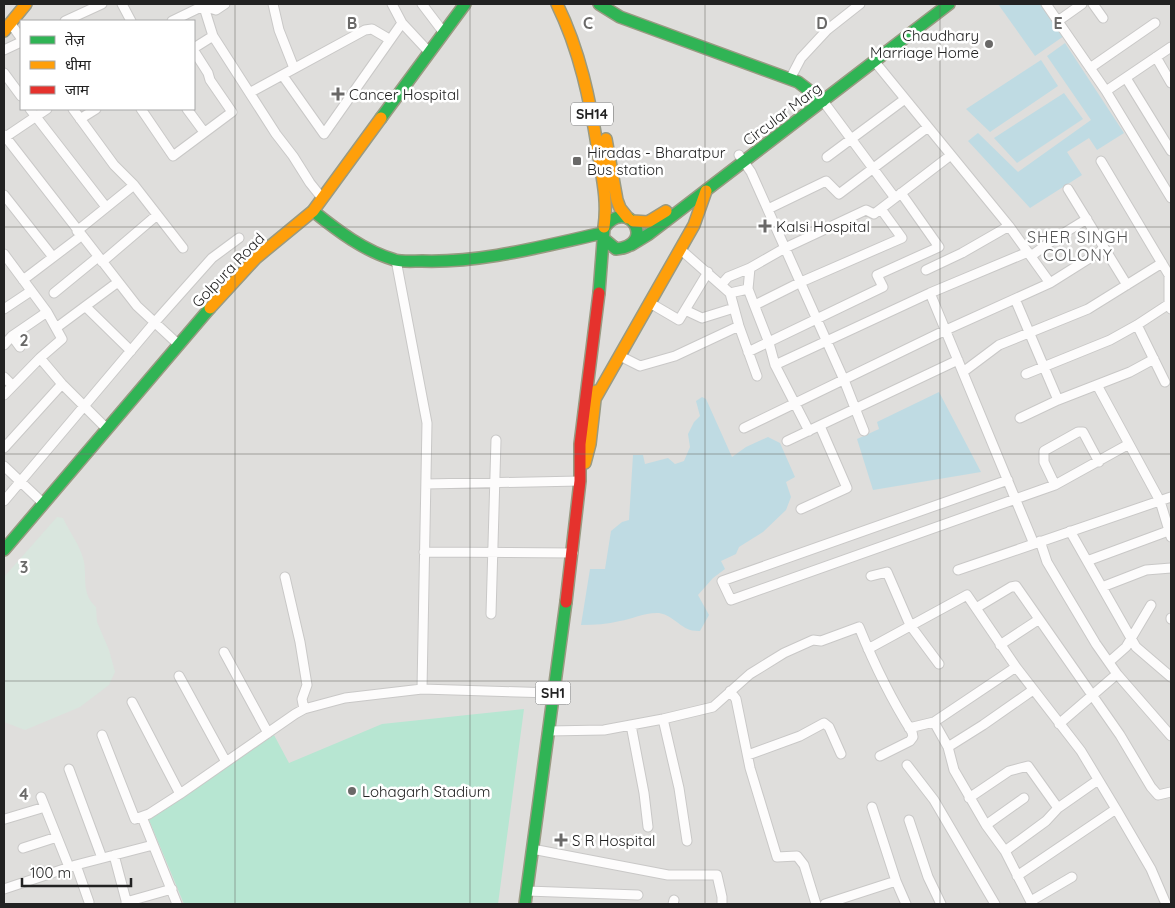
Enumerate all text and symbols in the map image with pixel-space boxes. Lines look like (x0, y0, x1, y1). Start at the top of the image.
text: B (347, 13, 357, 33)
text: C (583, 13, 593, 33)
text: D (816, 13, 828, 33)
text: E (1053, 13, 1063, 33)
legend (20, 20, 195, 110)
place label: Chaudhary Marriage Home (870, 26, 979, 62)
text: तेज़ (65, 30, 86, 49)
marker: Chaudhary Marriage Home (983, 38, 995, 50)
text: धीमा (65, 55, 92, 74)
street label: Circular Marg (739, 78, 825, 150)
text: जाम (65, 80, 90, 99)
place label: Cancer Hospital (349, 85, 460, 104)
marker: Cancer Hospital (331, 87, 345, 101)
road number: SH14 (571, 102, 613, 126)
place label: Hiradas - Bharatpur Bus station (587, 143, 726, 179)
marker: Hiradas - Bharatpur Bus station (571, 155, 583, 167)
place label: Kalsi Hospital (776, 217, 870, 236)
marker: Kalsi Hospital (758, 219, 772, 233)
district label: SHER SINGH COLONY (1027, 227, 1129, 265)
street label: Golpura Road (188, 229, 268, 311)
text: 2 (19, 330, 29, 350)
text: 3 (20, 557, 28, 577)
road number: SH1 (536, 681, 570, 704)
place label: Lohagarh Stadium (362, 782, 491, 801)
text: 4 (19, 784, 29, 804)
marker: Lohagarh Stadium (346, 785, 358, 797)
place label: S R Hospital (572, 831, 656, 850)
marker: S R Hospital (554, 833, 568, 847)
scale bar (22, 856, 131, 888)
text: 100 m (30, 863, 71, 882)

